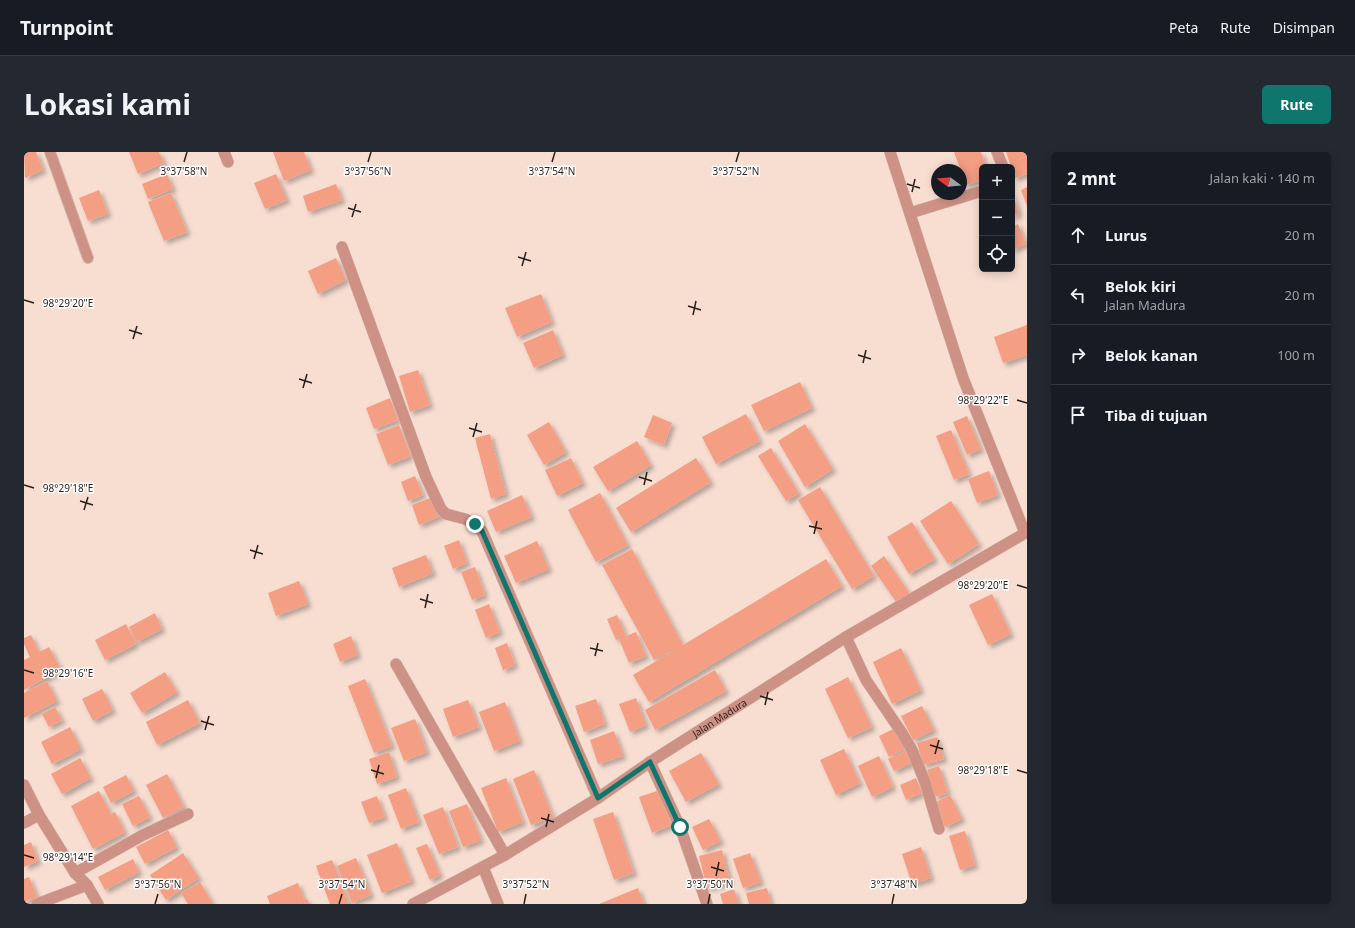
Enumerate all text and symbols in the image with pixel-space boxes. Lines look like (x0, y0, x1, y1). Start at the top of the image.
text: Turnpoint (20, 15, 113, 41)
text: Peta (1169, 18, 1198, 37)
text: Rute (1220, 18, 1251, 37)
text: Disimpan (1273, 18, 1335, 37)
text: Lokasi kami (24, 85, 191, 123)
button: Rute (1262, 85, 1331, 124)
text: 3°37'58"N (161, 164, 207, 178)
text: 3°37'56"N (345, 164, 391, 178)
text: 3°37'54"N (529, 164, 575, 178)
text: 3°37'52"N (713, 164, 759, 178)
north arrow (931, 164, 967, 200)
map controls (979, 164, 1015, 272)
button: + (979, 164, 1015, 200)
text: 2 mnt (1067, 167, 1116, 190)
text: Jalan kaki · 140 m (1209, 169, 1315, 187)
button: − (979, 200, 1015, 236)
icon: ahead (1067, 224, 1089, 246)
text: Lurus (1105, 225, 1147, 245)
text: 20 m (1285, 226, 1315, 244)
button: locate (979, 236, 1015, 272)
text: Belok kiri (1105, 276, 1176, 296)
icon: left (1067, 284, 1089, 306)
text: 20 m (1285, 286, 1315, 304)
text: 98°29'20"E (43, 296, 93, 310)
text: Jalan Madura (1105, 296, 1185, 314)
icon: right (1067, 344, 1089, 366)
text: Belok kanan (1105, 345, 1198, 365)
text: 100 m (1277, 346, 1315, 364)
text: 98°29'22"E (958, 393, 1008, 407)
icon: arrive (1067, 404, 1089, 426)
text: Tiba di tujuan (1105, 405, 1208, 425)
text: 98°29'18"E (43, 481, 93, 495)
route end (466, 515, 484, 533)
text: 98°29'20"E (958, 578, 1008, 592)
text: 98°29'16"E (43, 666, 93, 680)
street label: Jalan Madura (689, 695, 749, 741)
text: 98°29'18"E (958, 763, 1008, 777)
route start (671, 818, 689, 836)
text: 98°29'14"E (43, 850, 93, 864)
text: 3°37'56"N (135, 877, 181, 891)
text: 3°37'54"N (319, 877, 365, 891)
text: 3°37'52"N (503, 877, 549, 891)
text: 3°37'50"N (687, 877, 733, 891)
text: 3°37'48"N (871, 877, 917, 891)

